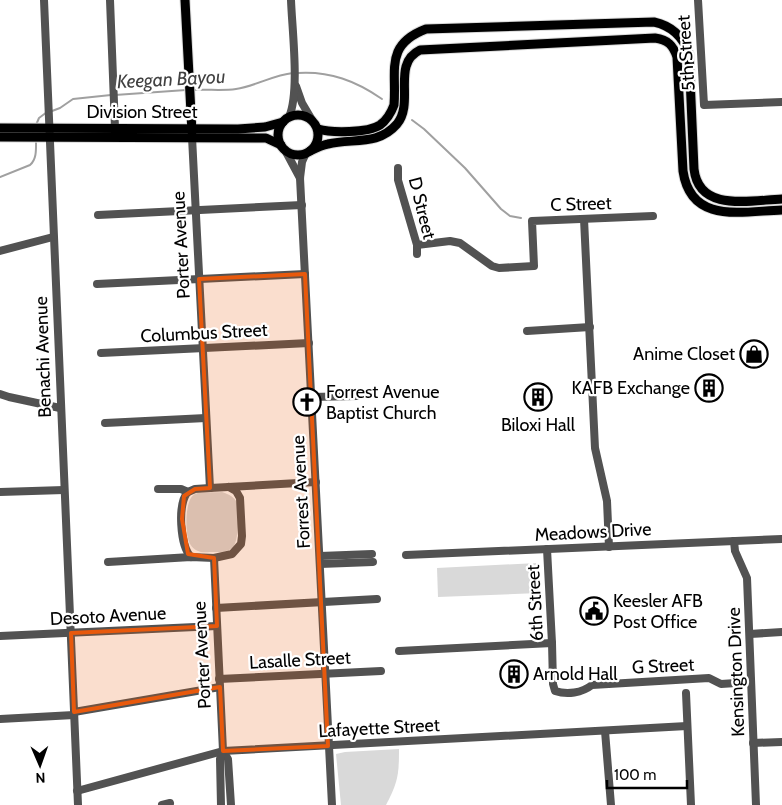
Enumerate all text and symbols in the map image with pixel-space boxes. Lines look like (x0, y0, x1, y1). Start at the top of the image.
street label: 5th Street (672, 14, 700, 92)
water label: Keegan Bayou (116, 65, 226, 93)
street label: Division Street (87, 101, 198, 123)
street label: D Street (404, 175, 440, 241)
street label: Porter Avenue (167, 191, 195, 299)
street label: C Street (550, 192, 612, 216)
street label: Benachi Avenue (30, 296, 56, 418)
street label: Columbus Street (140, 319, 268, 347)
shop icon: Anime Closet (739, 339, 769, 369)
place label: Anime Closet (633, 343, 735, 365)
building icon: KAFB Exchange (694, 373, 724, 403)
place label: KAFB Exchange (572, 377, 690, 399)
place label: Forrest Avenue Baptist Church (326, 381, 440, 424)
building icon: Biloxi Hall (523, 382, 553, 412)
church icon: Forrest Avenue Baptist Church (292, 387, 322, 417)
place label: Biloxi Hall (501, 414, 576, 436)
street label: Forrest Avenue (287, 435, 315, 549)
street label: Meadows Drive (534, 518, 652, 546)
street label: 6th Street (522, 564, 548, 642)
place label: Keesler AFB Post Office (613, 590, 703, 633)
public building icon: Keesler AFB Post Office (579, 596, 609, 626)
street label: Porter Avenue (188, 601, 216, 709)
street label: Desoto Avenue (49, 602, 167, 630)
street label: Kensington Drive (723, 607, 749, 737)
street label: Lasalle Street (249, 646, 351, 674)
street label: G Street (631, 653, 695, 679)
building icon: Arnold Hall (499, 659, 529, 689)
place label: Arnold Hall (533, 663, 618, 685)
street label: Lafayette Street (318, 714, 440, 742)
north arrow (15, 740, 65, 790)
scale bar (607, 758, 687, 790)
text: 100 m (614, 766, 656, 784)
text: N (35, 769, 46, 787)

